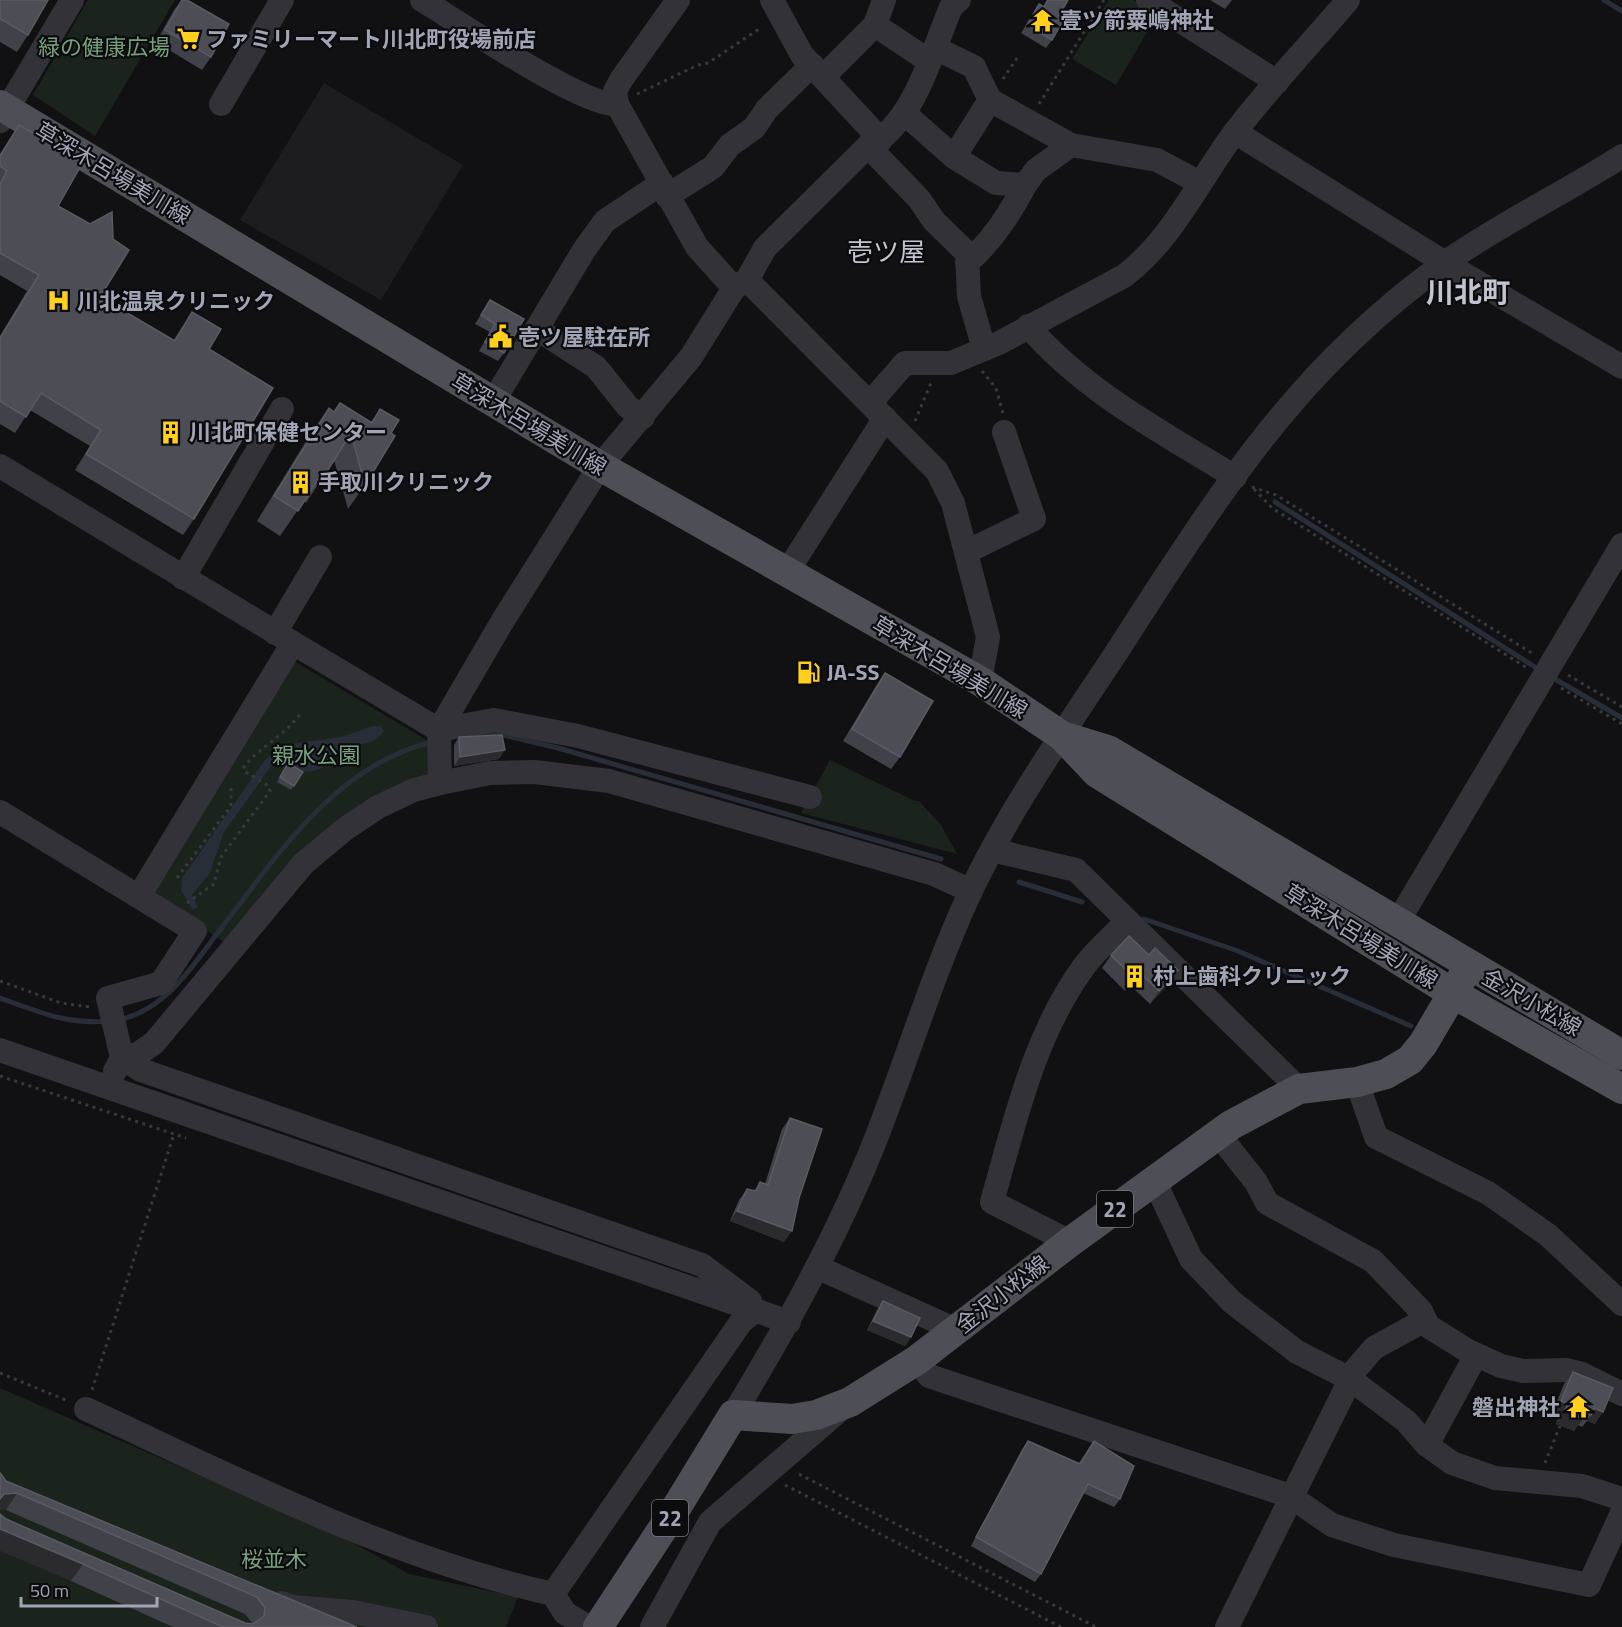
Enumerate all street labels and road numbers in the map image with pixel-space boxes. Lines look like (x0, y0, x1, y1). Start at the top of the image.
street label: 草深木呂場美川線 (29, 113, 197, 233)
street label: 草深木呂場美川線 (445, 364, 613, 484)
street label: 草深木呂場美川線 (866, 607, 1034, 727)
street label: 草深木呂場美川線 (1277, 875, 1445, 997)
street label: 金沢小松線 (1476, 960, 1588, 1044)
road number: 22 (1097, 1191, 1133, 1227)
street label: 金沢小松線 (948, 1247, 1056, 1341)
road number: 22 (652, 1500, 688, 1536)

